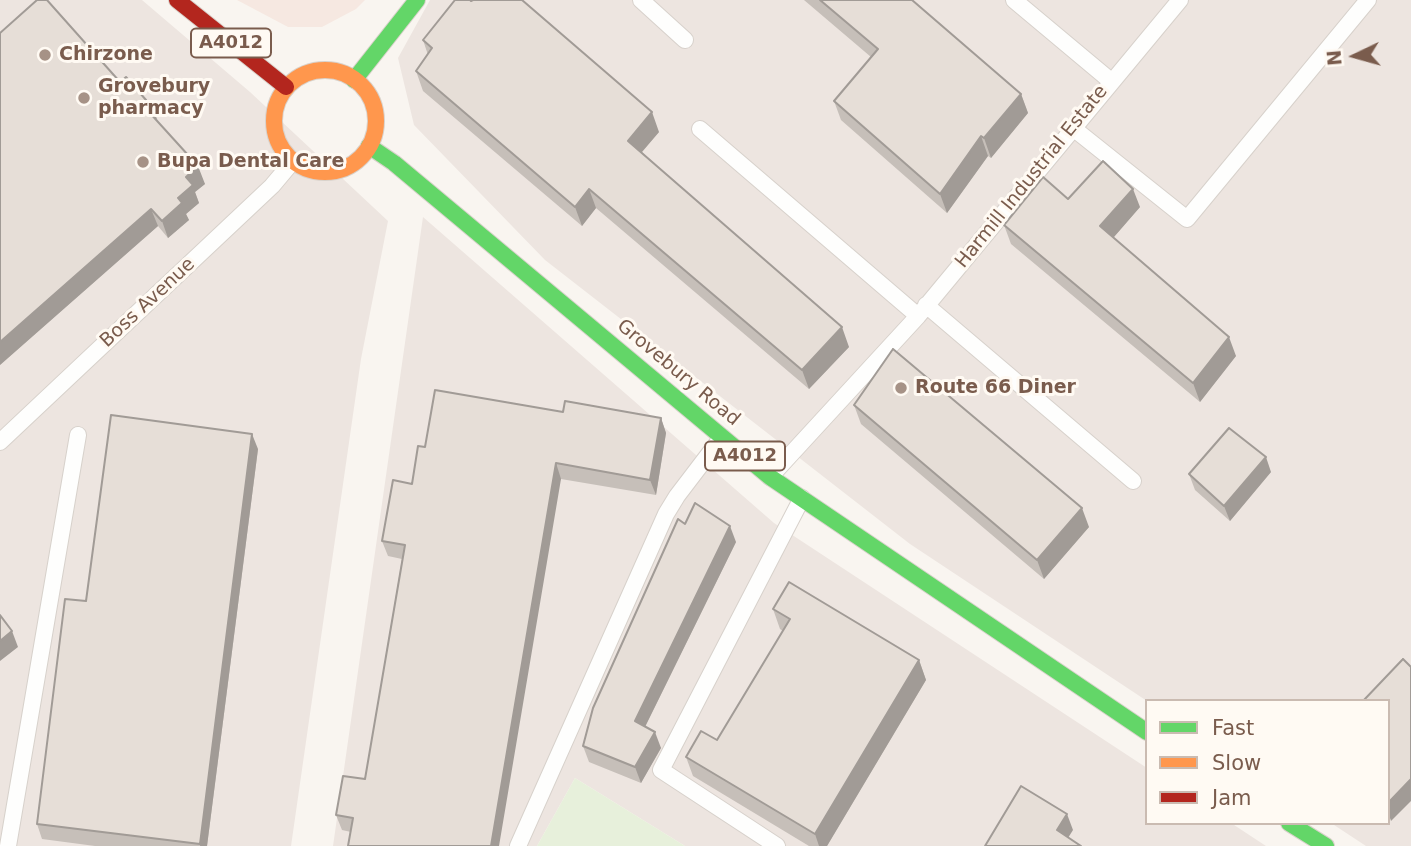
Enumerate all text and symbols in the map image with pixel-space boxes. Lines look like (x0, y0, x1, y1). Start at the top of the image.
north arrow (1320, 21, 1390, 91)
road number: A4012 (191, 28, 271, 58)
place label: Chirzone (59, 44, 153, 66)
marker: Chirzone (37, 47, 53, 63)
text: N (1322, 49, 1346, 67)
place label: Grovebury pharmacy (98, 76, 210, 120)
street label: Harmill Industrial Estate (951, 81, 1113, 273)
marker: Grovebury pharmacy (76, 90, 92, 106)
place label: Bupa Dental Care (157, 151, 344, 173)
marker: Bupa Dental Care (135, 154, 151, 170)
street label: Boss Avenue (96, 253, 200, 353)
street label: Grovebury Road (612, 315, 744, 431)
place label: Route 66 Diner (915, 377, 1076, 399)
marker: Route 66 Diner (893, 380, 909, 396)
road number: A4012 (705, 442, 785, 470)
legend (1145, 699, 1390, 825)
text: Fast (1212, 716, 1254, 740)
text: Slow (1212, 751, 1261, 775)
text: Jam (1212, 786, 1252, 810)

